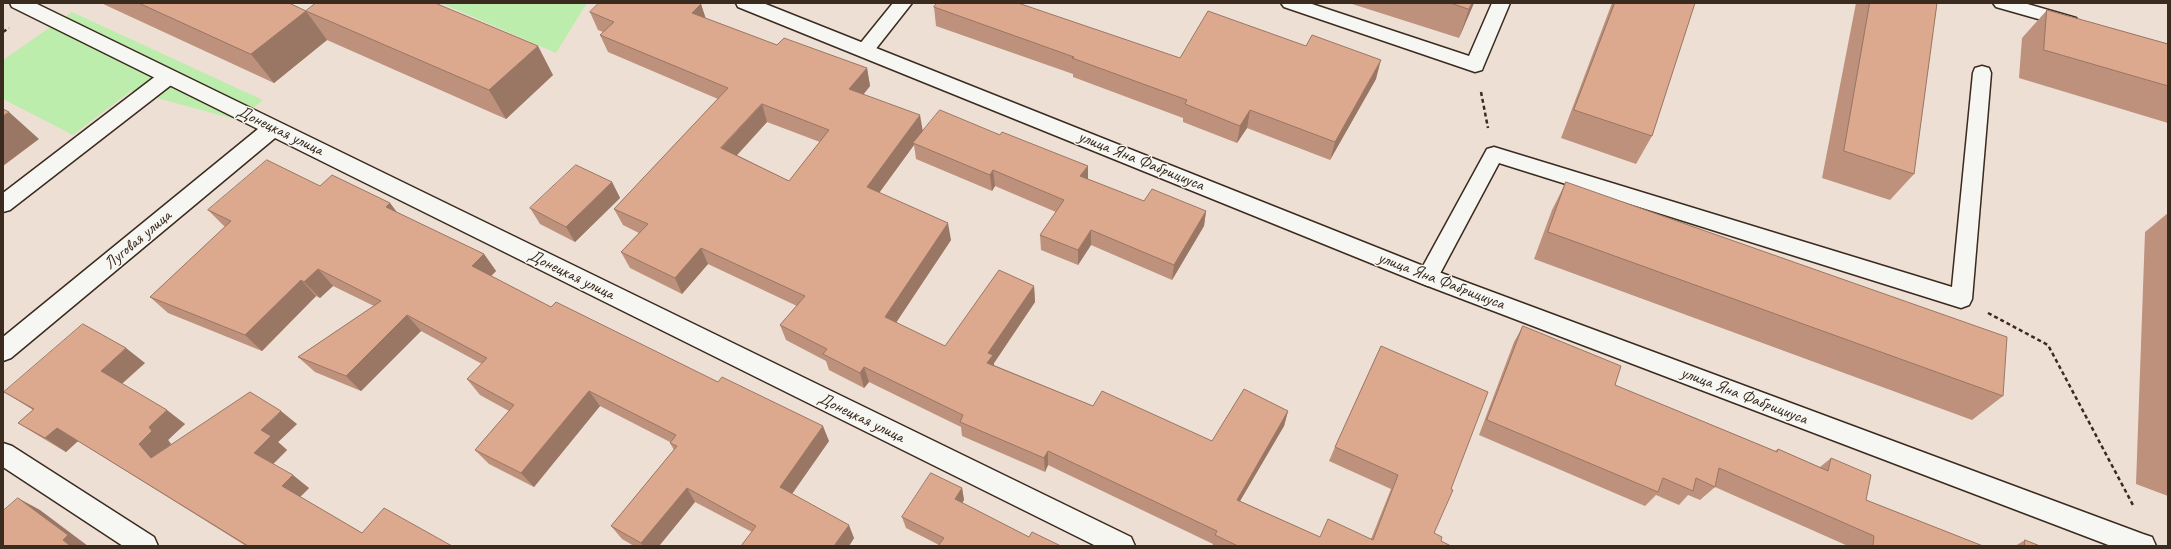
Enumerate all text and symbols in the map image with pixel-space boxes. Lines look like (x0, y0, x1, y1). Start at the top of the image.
street label: Донецкая улица (234, 101, 326, 161)
street label: улица Яна Фабрициуса (1075, 126, 1207, 196)
street label: Луговая улица (100, 206, 176, 274)
street label: Донецкая улица (525, 245, 617, 305)
street label: улица Яна Фабрициуса (1375, 247, 1507, 315)
street label: улица Яна Фабрициуса (1678, 362, 1810, 430)
street label: Донецкая улица (815, 388, 907, 448)

